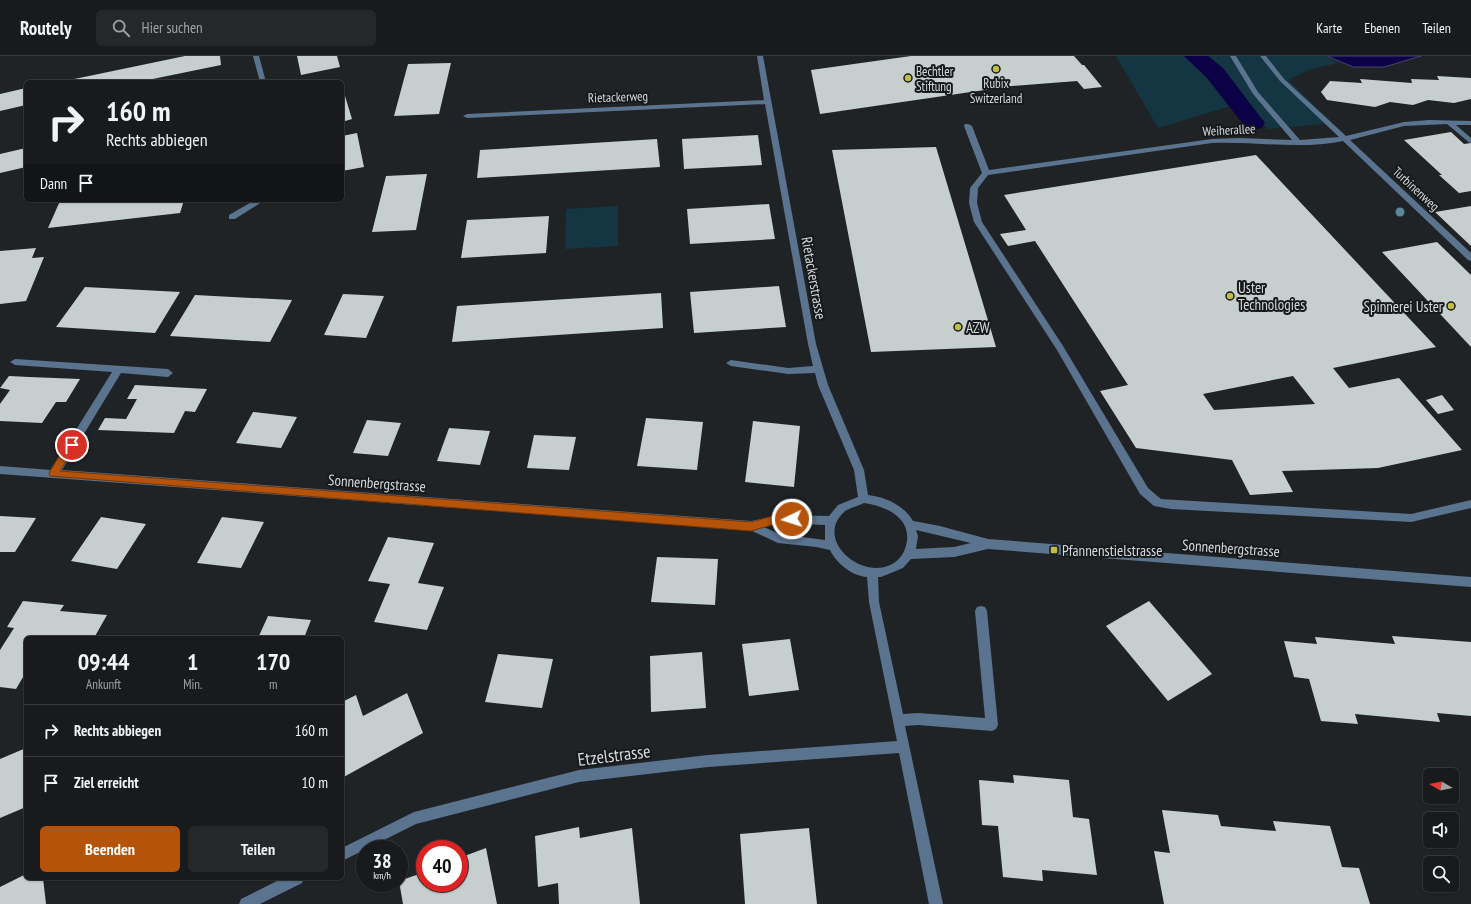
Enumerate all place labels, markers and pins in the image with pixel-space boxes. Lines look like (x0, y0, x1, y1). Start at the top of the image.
place label: Bechtler Stiftung (916, 63, 954, 95)
marker: Rubix Switzerland (991, 64, 1001, 74)
marker: Bechtler Stiftung (903, 73, 913, 83)
place label: Rubix Switzerland (970, 75, 1022, 107)
place label: Uster Technologies (1238, 278, 1305, 314)
marker: Uster Technologies (1225, 291, 1235, 301)
place label: Spinnerei Uster (1363, 297, 1444, 316)
marker: Spinnerei Uster (1446, 301, 1456, 311)
place label: AZW (966, 318, 989, 337)
marker: AZW (953, 322, 963, 332)
pin (55, 428, 89, 462)
place label: Pfannenstielstrasse (1062, 541, 1162, 560)
marker: Pfannenstielstrasse (1049, 545, 1059, 555)

